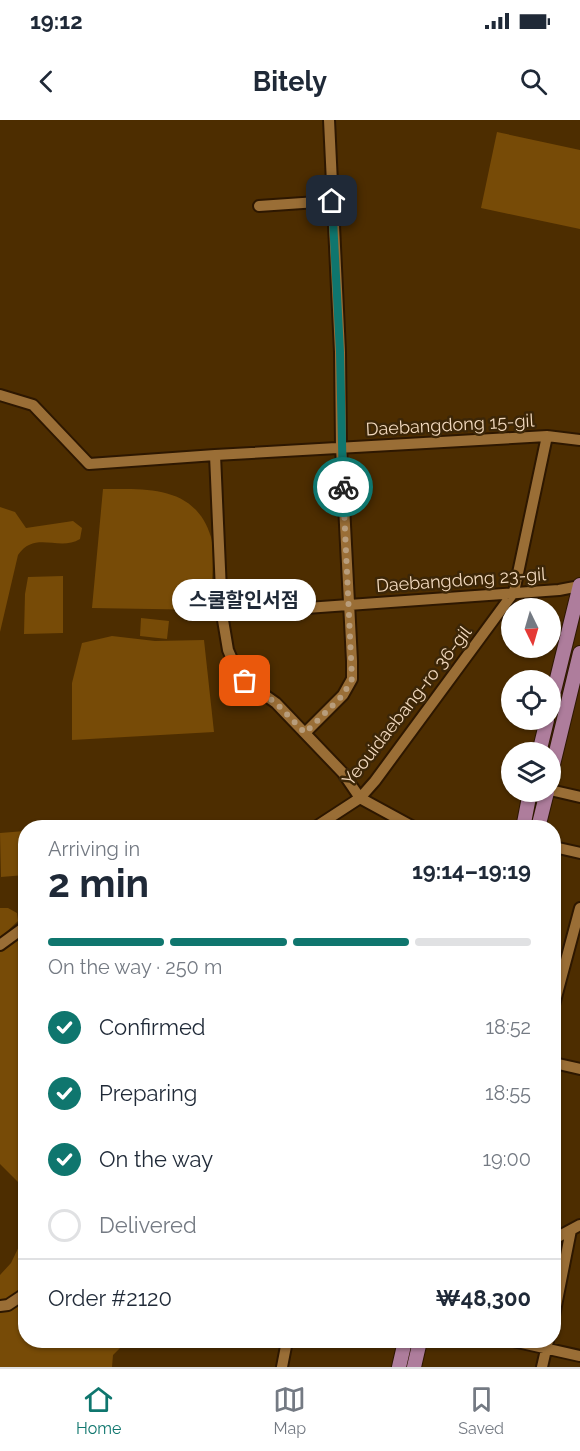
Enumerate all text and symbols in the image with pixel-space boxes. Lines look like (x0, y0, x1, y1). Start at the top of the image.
text: 19:12 (30, 8, 83, 34)
icon: back (30, 65, 63, 98)
icon: search (517, 65, 550, 98)
text: Bitely (253, 66, 327, 97)
pin (306, 175, 357, 226)
icon: home (315, 184, 348, 217)
street label: Daebangdong 15-gil (365, 410, 535, 439)
courier (313, 457, 373, 517)
icon: bike (327, 471, 360, 504)
street label: Daebangdong 23-gil (375, 563, 547, 596)
callout: 스쿨할인서점 (173, 579, 317, 621)
text: 스쿨할인서점 (189, 588, 299, 612)
north arrow (501, 598, 561, 658)
map controls (501, 598, 561, 802)
street label: Yeouidaebang-ro 36-gil (338, 622, 476, 790)
pin (219, 655, 270, 706)
icon: bag (228, 664, 261, 697)
button: locate (501, 670, 561, 730)
button: layers (501, 742, 561, 802)
text: Arriving in (48, 837, 140, 861)
text: 19:14–19:19 (412, 858, 531, 884)
text: 2 min (48, 860, 149, 906)
text: On the way · 250 m (48, 955, 222, 979)
icon: check (48, 1011, 81, 1044)
text: Confirmed (99, 1014, 206, 1040)
text: 18:52 (486, 1015, 531, 1039)
icon: check (48, 1077, 81, 1110)
text: Preparing (99, 1080, 197, 1106)
text: 18:55 (485, 1081, 531, 1105)
icon: check (48, 1143, 81, 1176)
text: On the way (99, 1146, 213, 1172)
text: 19:00 (482, 1147, 531, 1171)
text: Delivered (99, 1212, 197, 1238)
text: Order #2120 (48, 1285, 172, 1311)
text: ₩48,300 (435, 1285, 531, 1311)
tab: Home (76, 1383, 121, 1438)
tab: Map (273, 1383, 306, 1438)
tab: Saved (458, 1383, 504, 1438)

